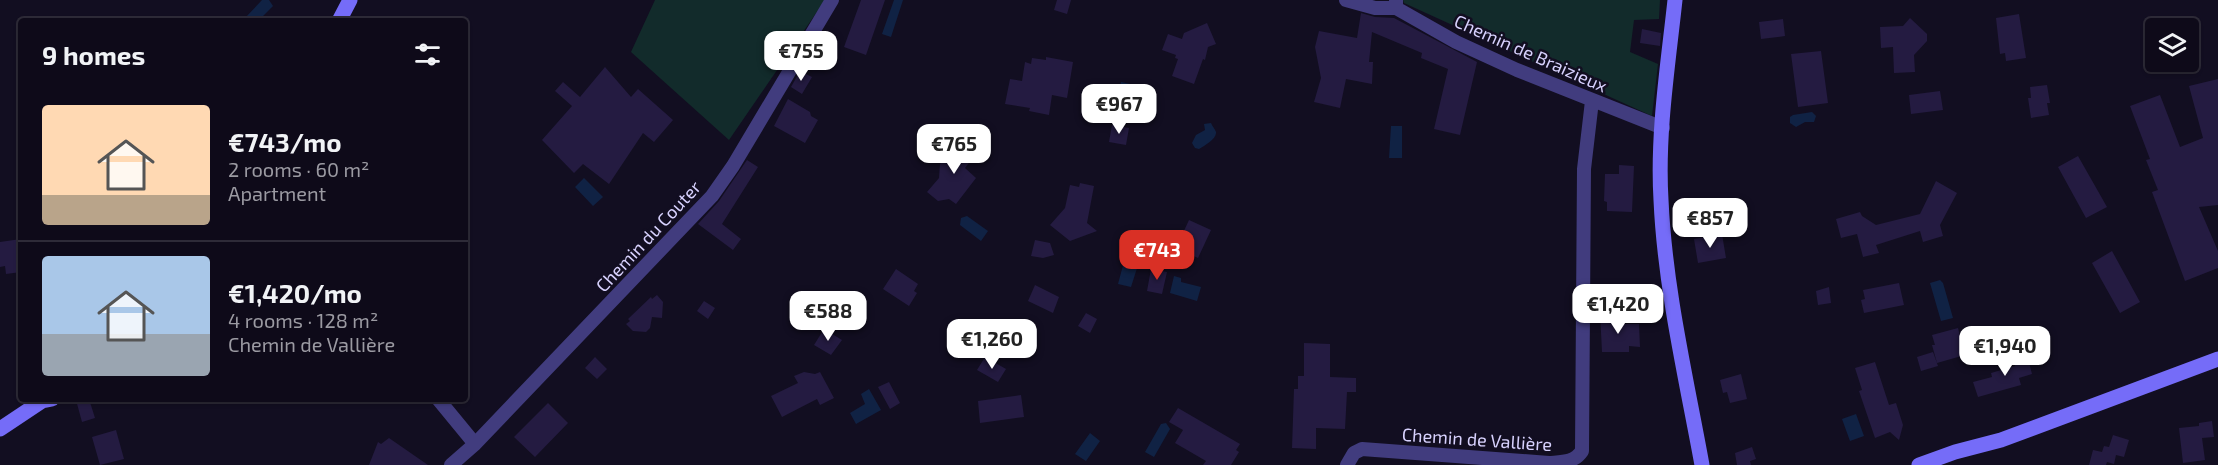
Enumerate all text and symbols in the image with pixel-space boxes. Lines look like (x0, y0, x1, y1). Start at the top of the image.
street label: Chemin de Braizieux (1451, 9, 1611, 97)
map controls (2145, 18, 2199, 72)
button: layers (2145, 18, 2199, 72)
pin: €755 (765, 31, 837, 82)
icon: filters (411, 38, 444, 71)
text: €755 (778, 38, 824, 62)
text: 9 homes (42, 39, 145, 70)
pin: €967 (1083, 84, 1155, 135)
text: €967 (1096, 91, 1143, 115)
pin: €765 (918, 124, 990, 175)
text: €743/mo (228, 126, 342, 157)
icon: home (90, 129, 162, 201)
text: €765 (931, 131, 977, 155)
text: 2 rooms · 60 m² (228, 157, 369, 181)
street label: Chemin du Couter (591, 176, 705, 296)
text: Apartment (228, 181, 326, 205)
pin: €857 (1674, 198, 1746, 249)
text: €857 (1687, 205, 1733, 229)
pin: €743 (1121, 230, 1193, 281)
text: €743 (1133, 237, 1181, 261)
text: €1,420/mo (228, 277, 362, 308)
icon: home (90, 280, 162, 352)
pin: €1,420 (1569, 284, 1667, 335)
pin: €588 (792, 291, 864, 342)
text: €1,420 (1586, 291, 1650, 315)
text: €588 (804, 298, 852, 322)
text: 4 rooms · 128 m² (228, 308, 378, 332)
pin: €1,260 (943, 319, 1041, 370)
text: €1,260 (961, 326, 1023, 350)
pin: €1,940 (1956, 326, 2054, 377)
text: Chemin de Vallière (228, 332, 395, 356)
text: €1,940 (1973, 333, 2037, 357)
street label: Chemin de Vallière (1401, 423, 1553, 455)

